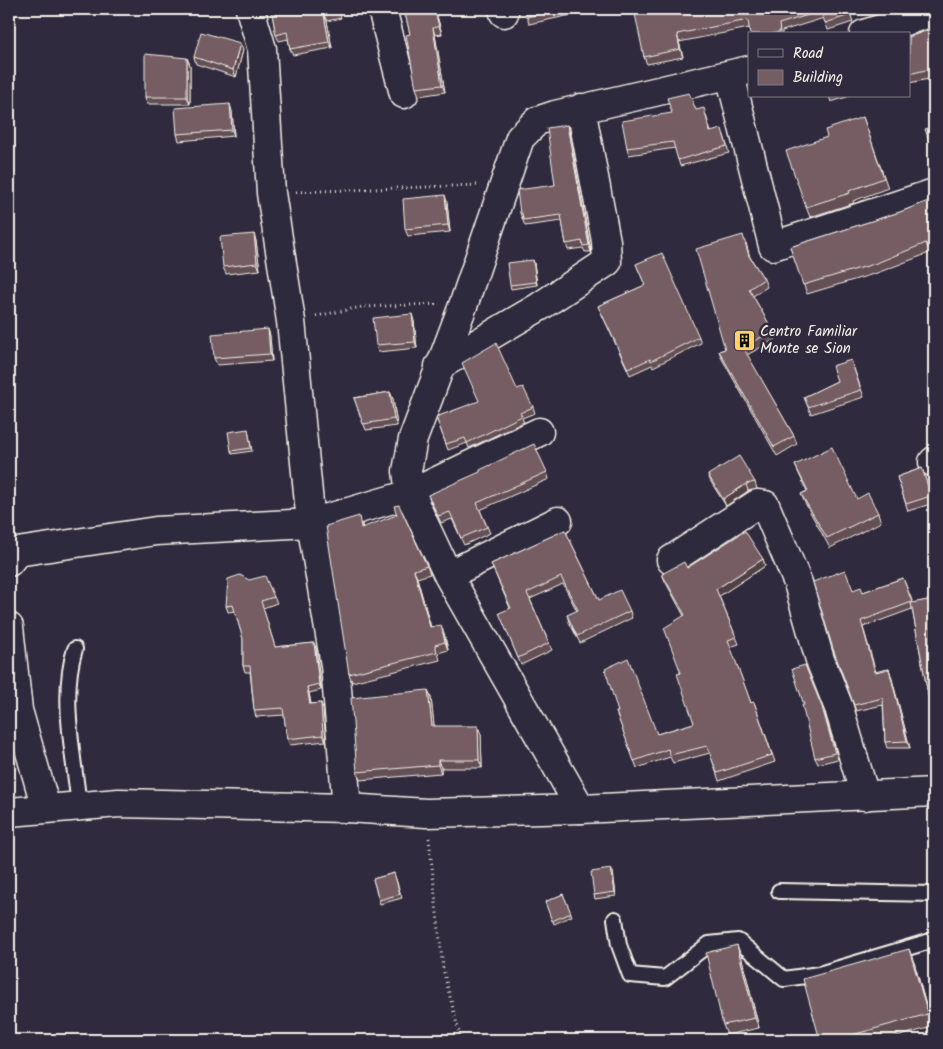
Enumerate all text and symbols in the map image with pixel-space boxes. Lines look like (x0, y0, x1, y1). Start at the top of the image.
legend (748, 32, 910, 98)
text: Road (793, 42, 824, 66)
text: Building (793, 66, 843, 90)
place label: Centro Familiar Monte se Sion (760, 320, 858, 361)
building icon: Centro Familiar Monte se Sion (732, 329, 756, 353)

